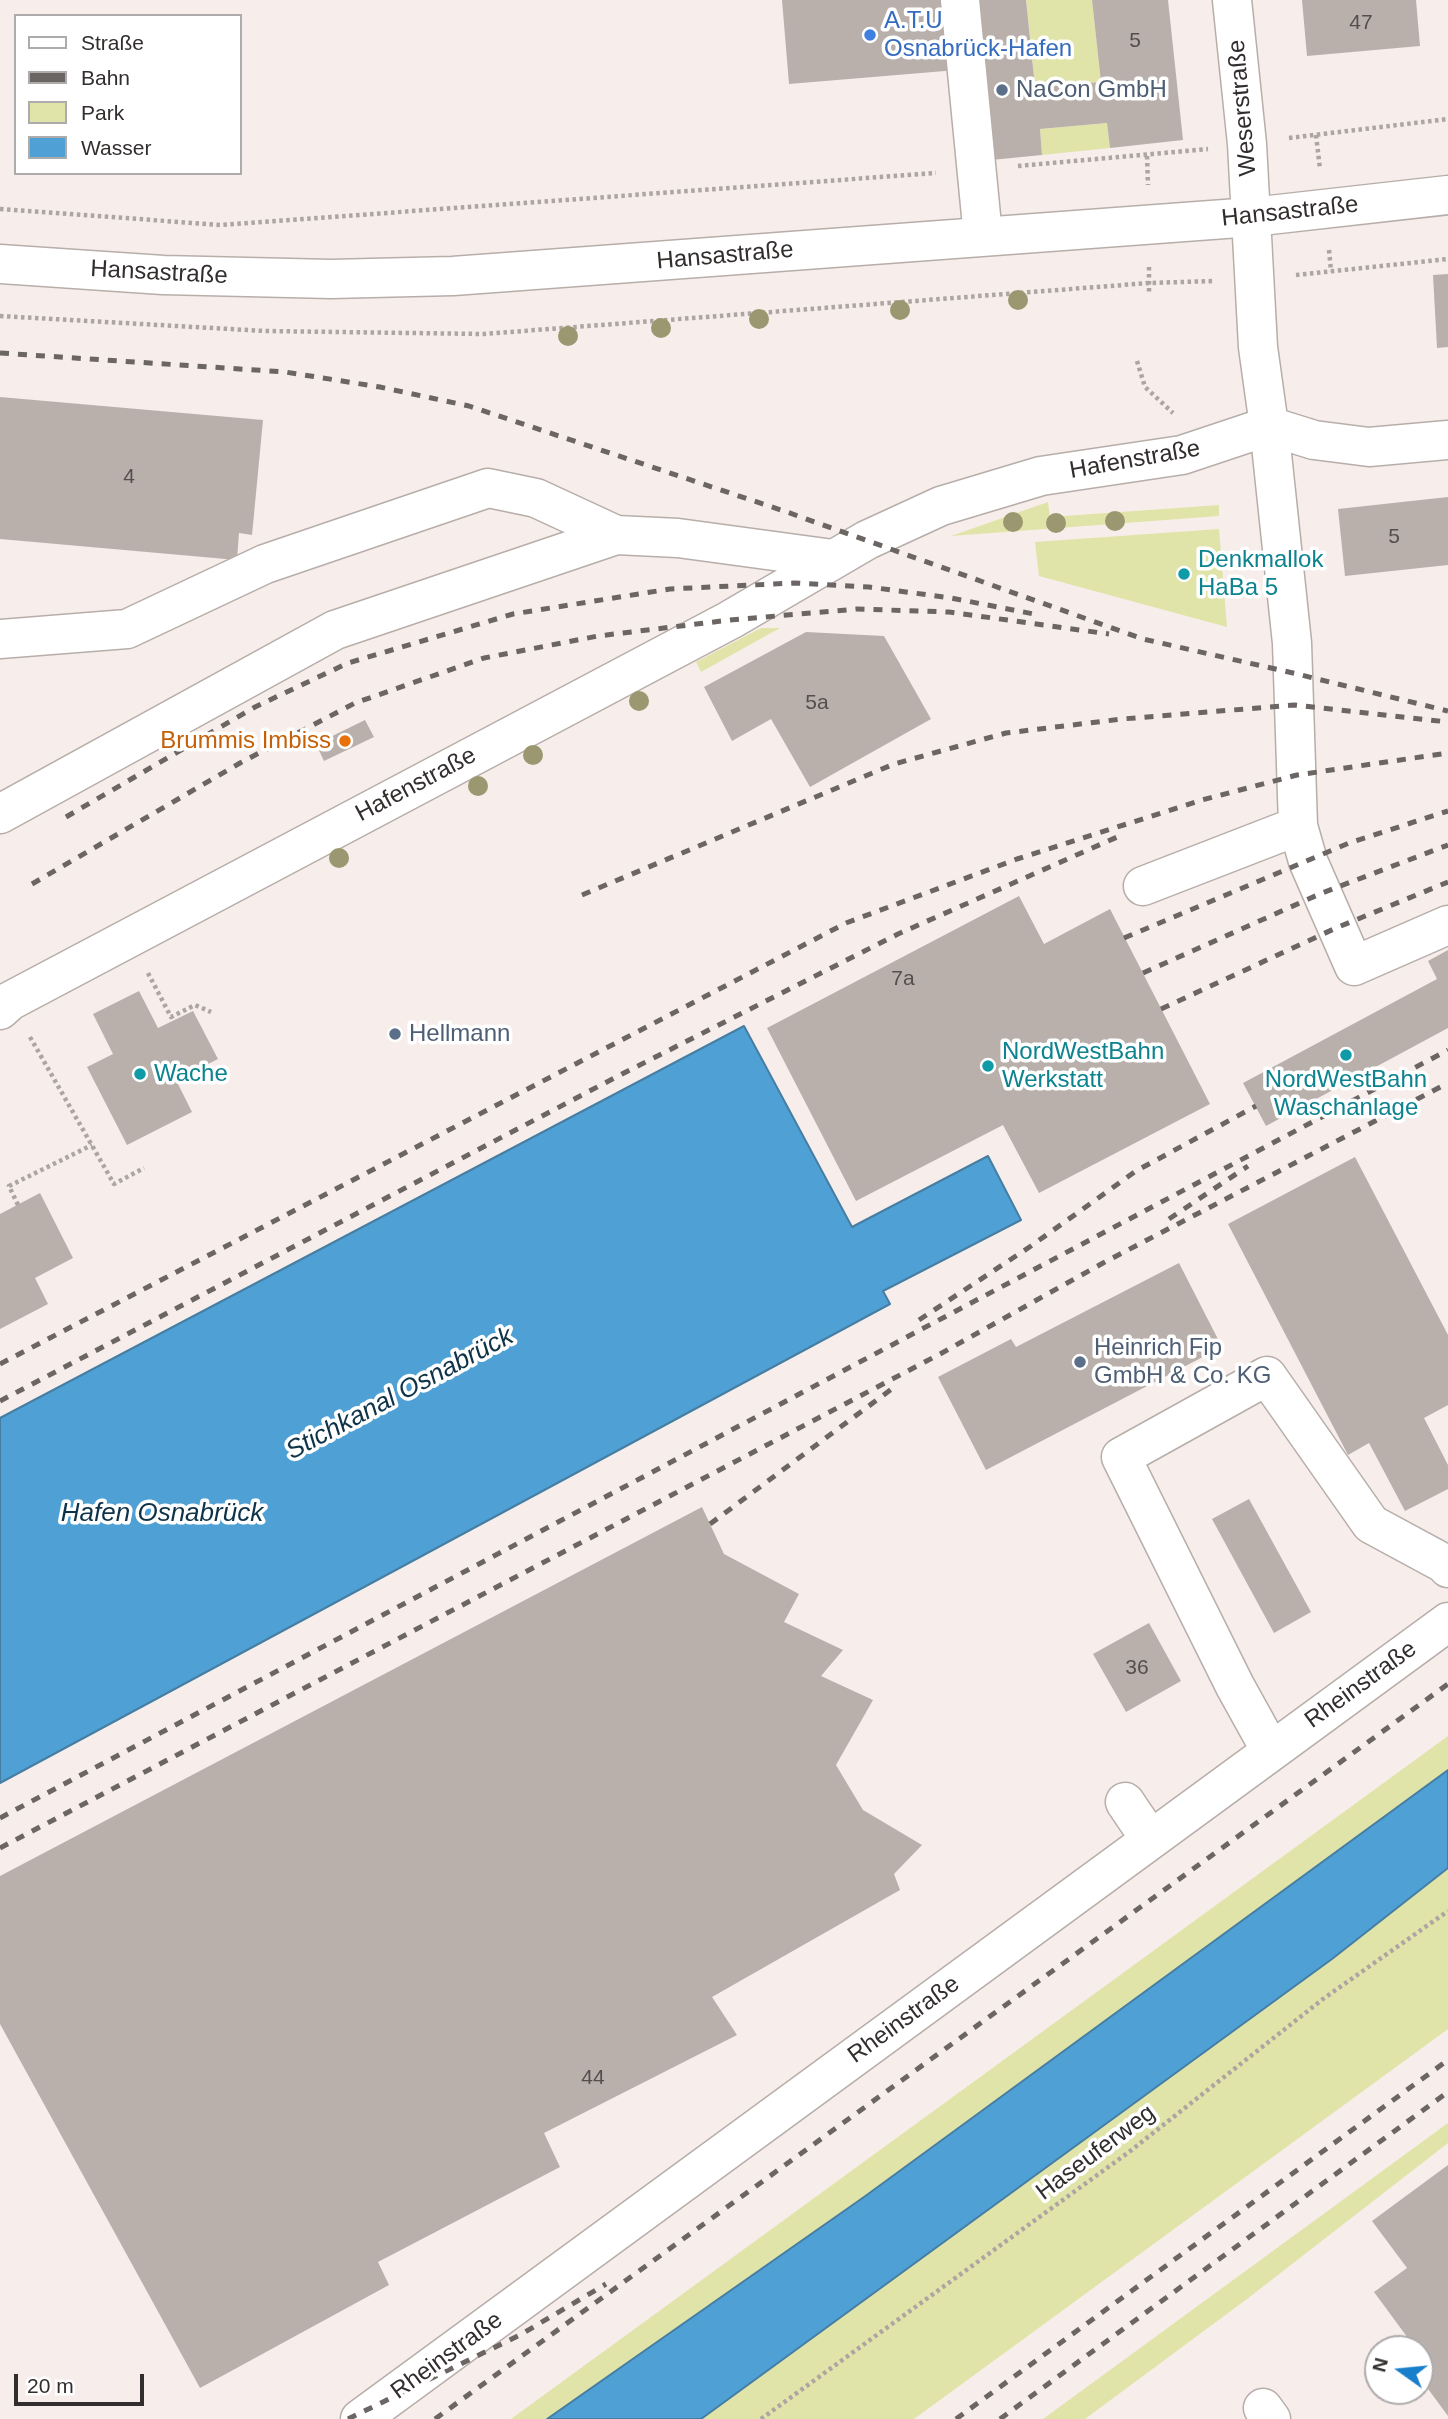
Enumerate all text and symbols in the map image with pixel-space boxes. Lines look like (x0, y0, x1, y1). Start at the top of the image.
place label: A.T.U Osnabrück-Hafen (884, 7, 1072, 63)
house number: 47 (1349, 10, 1373, 36)
legend (14, 14, 242, 175)
marker: A.T.U Osnabrück-Hafen (862, 27, 878, 43)
house number: 5 (1129, 28, 1141, 54)
text: Straße (81, 31, 144, 54)
street label: Weserstraße (1223, 39, 1263, 177)
text: Bahn (81, 66, 130, 89)
place label: NaCon GmbH (1016, 76, 1167, 104)
marker: NaCon GmbH (994, 82, 1010, 98)
text: Park (81, 101, 124, 124)
text: Wasser (81, 136, 151, 159)
street label: Hansastraße (1220, 190, 1360, 234)
street label: Hansastraße (655, 236, 795, 276)
street label: Hansastraße (90, 255, 228, 291)
street label: Hafenstraße (1067, 434, 1203, 486)
house number: 4 (123, 464, 135, 490)
house number: 5 (1388, 524, 1400, 550)
place label: Denkmallok HaBa 5 (1198, 546, 1323, 602)
marker: Denkmallok HaBa 5 (1176, 566, 1192, 582)
house number: 5a (805, 690, 829, 716)
place label: Brummis Imbiss (160, 727, 331, 755)
marker: Brummis Imbiss (337, 733, 353, 749)
street label: Hafenstraße (351, 741, 481, 829)
house number: 7a (891, 966, 915, 992)
place label: Hellmann (409, 1020, 510, 1048)
marker: Hellmann (387, 1026, 403, 1042)
place label: NordWestBahn Werkstatt (1002, 1038, 1164, 1094)
marker: NordWestBahn Waschanlage (1338, 1047, 1354, 1063)
marker: NordWestBahn Werkstatt (980, 1058, 996, 1074)
place label: Wache (154, 1060, 228, 1088)
marker: Wache (132, 1066, 148, 1082)
place label: NordWestBahn Waschanlage (1265, 1066, 1427, 1122)
water label: Stichkanal Osnabrück (281, 1321, 519, 1467)
place label: Heinrich Fip GmbH & Co. KG (1094, 1334, 1271, 1390)
marker: Heinrich Fip GmbH & Co. KG (1072, 1354, 1088, 1370)
water label: Hafen Osnabrück (61, 1498, 263, 1530)
street label: Rheinstraße (1300, 1635, 1422, 1735)
house number: 36 (1125, 1655, 1149, 1681)
street label: Rheinstraße (843, 1970, 965, 2070)
house number: 44 (581, 2065, 605, 2091)
street label: Haseuferweg (1031, 2099, 1161, 2207)
street label: Rheinstraße (386, 2306, 508, 2406)
north arrow (1364, 2335, 1434, 2405)
text: N (1368, 2356, 1392, 2374)
scale bar (18, 2360, 147, 2404)
text: 20 m (27, 2374, 74, 2397)

